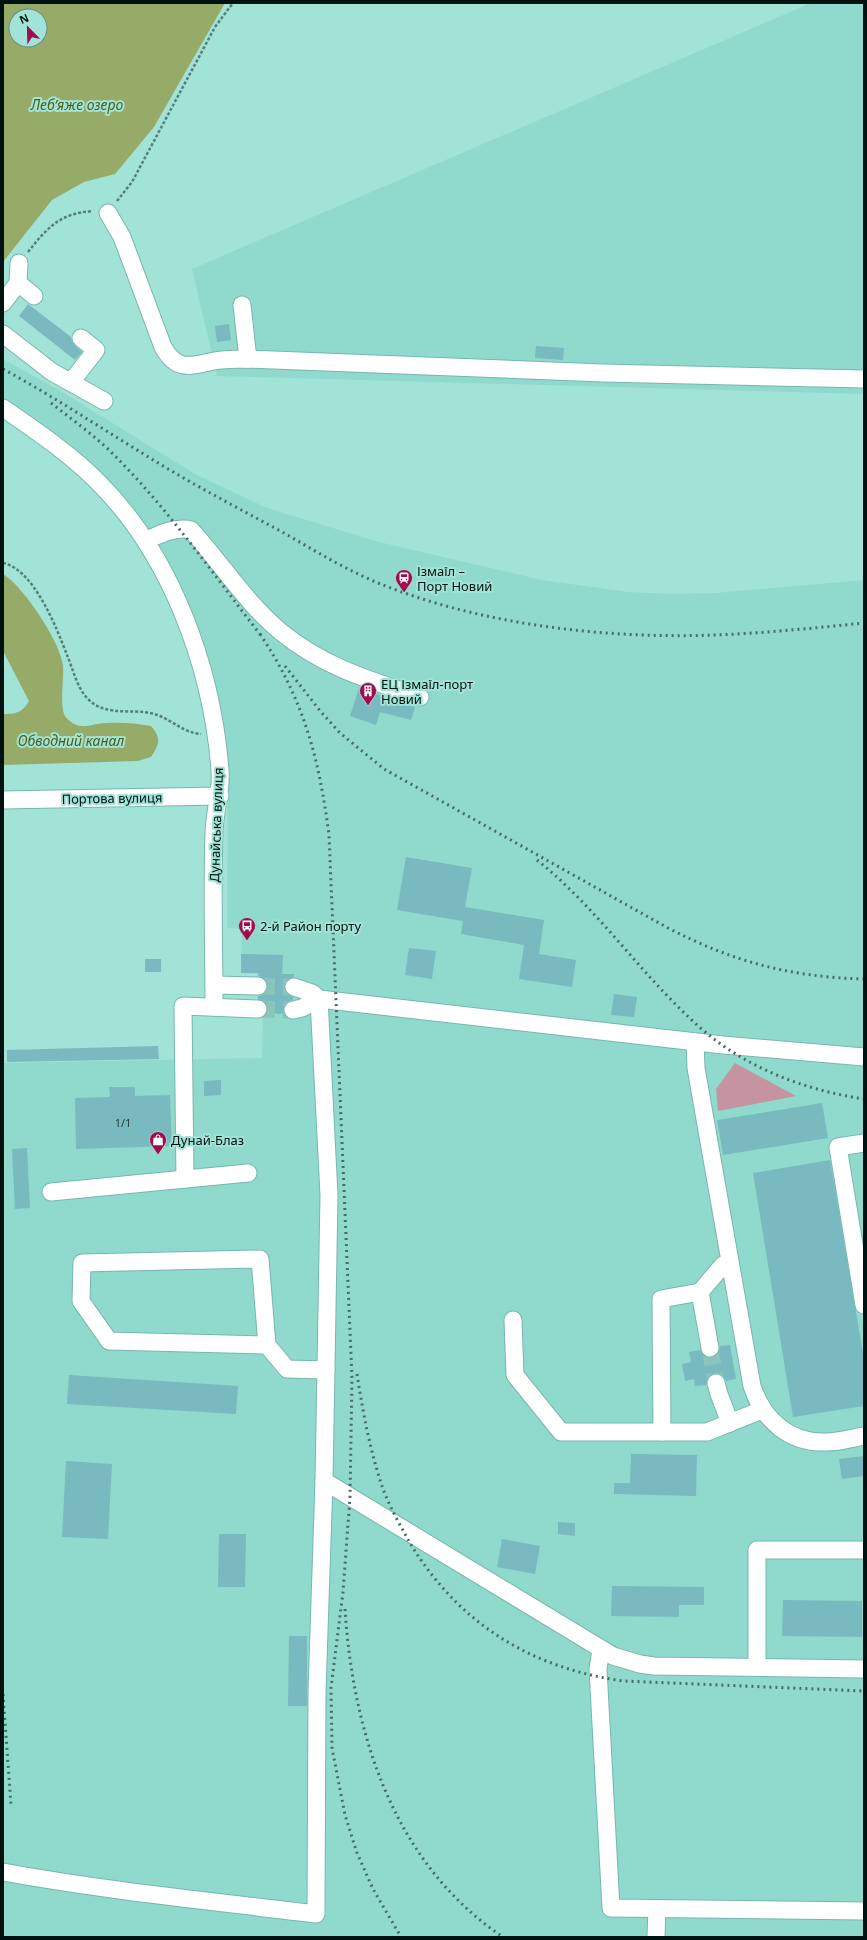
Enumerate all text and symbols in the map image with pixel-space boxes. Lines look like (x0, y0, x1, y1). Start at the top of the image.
north arrow (8, 8, 48, 48)
text: N (17, 10, 31, 27)
water label: Леб’яже озеро (30, 95, 123, 114)
place label: Ізмаїл – Порт Новий (417, 562, 492, 595)
station icon: Ізмаїл – Порт Новий (394, 568, 414, 593)
place label: ЕЦ Ізмаїл-порт Новий (381, 675, 473, 708)
building icon: ЕЦ Ізмаїл-порт Новий (358, 681, 378, 706)
water label: Обводний канал (18, 731, 124, 750)
street label: Дунайська вулиця (205, 767, 227, 883)
street label: Портова вулиця (61, 788, 163, 808)
bus stop icon: 2-й Район порту (237, 916, 257, 941)
place label: 2-й Район порту (260, 917, 361, 935)
house number: 1/1 (115, 1115, 131, 1130)
shop icon: Дунай-Блаз (148, 1130, 168, 1155)
place label: Дунай-Блаз (171, 1131, 244, 1149)

